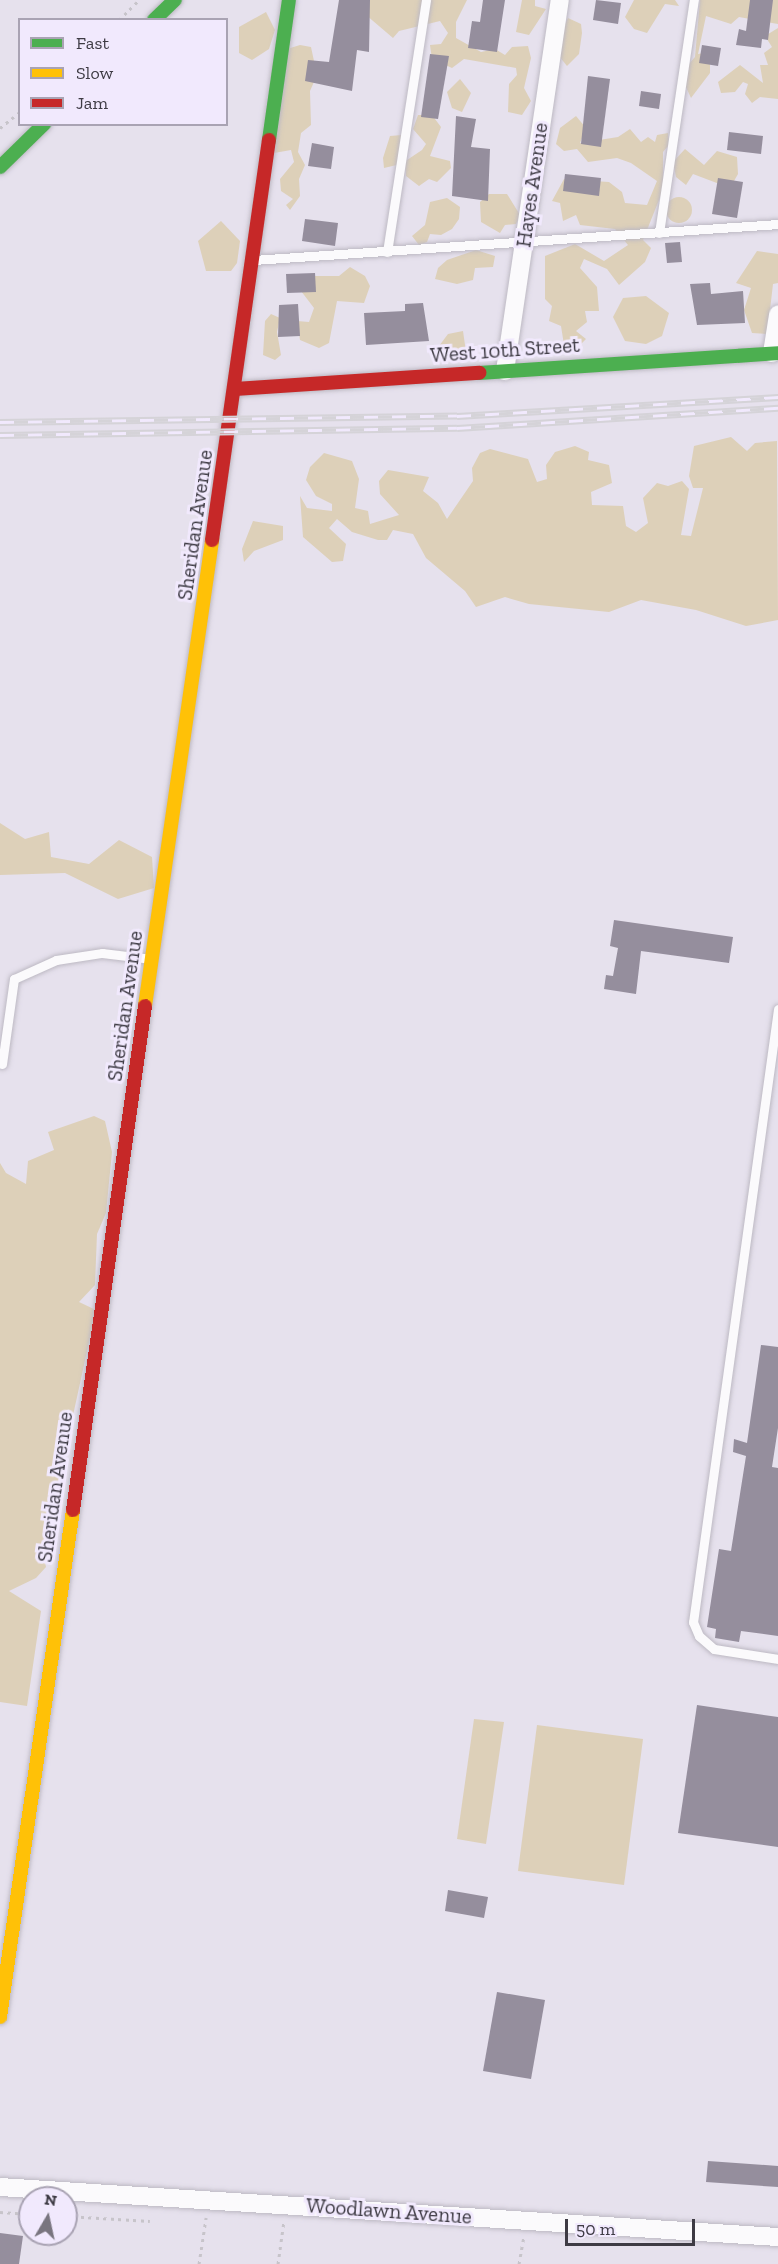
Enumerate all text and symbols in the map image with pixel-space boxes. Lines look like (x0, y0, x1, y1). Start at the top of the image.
legend (18, 18, 228, 126)
text: Fast (76, 32, 109, 54)
text: Slow (76, 62, 113, 84)
text: Jam (76, 92, 108, 114)
street label: Hayes Avenue (511, 121, 553, 249)
street label: West 10th Street (429, 332, 581, 368)
street label: Sheridan Avenue (172, 448, 218, 602)
street label: Sheridan Avenue (102, 929, 148, 1083)
street label: Sheridan Avenue (32, 1410, 78, 1564)
north arrow (18, 2186, 78, 2246)
text: N (43, 2189, 58, 2210)
street label: Woodlawn Avenue (305, 2193, 473, 2229)
scale bar (568, 2207, 698, 2245)
text: 50 m (576, 2218, 615, 2240)

